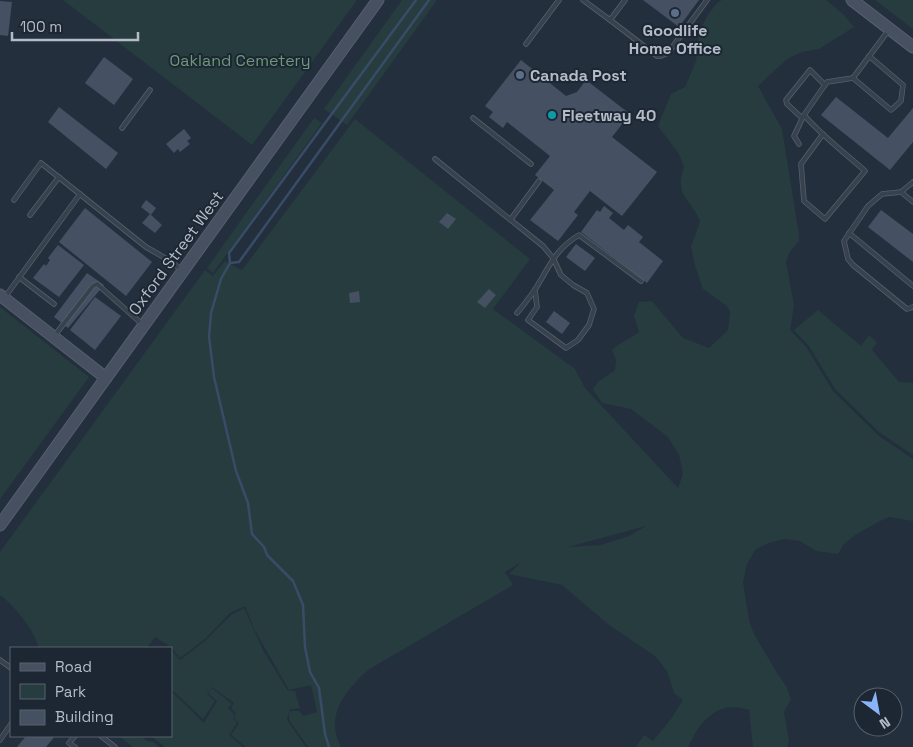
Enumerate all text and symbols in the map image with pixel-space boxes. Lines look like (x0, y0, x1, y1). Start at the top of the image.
marker: Goodlife Home Office (669, 7, 681, 19)
scale bar (12, 10, 139, 42)
text: 100 m (20, 17, 62, 36)
place label: Goodlife Home Office (629, 20, 721, 59)
park label: Oakland Cemetery (170, 50, 310, 71)
place label: Canada Post (530, 65, 627, 86)
marker: Canada Post (514, 69, 526, 81)
place label: Fleetway 40 (562, 105, 656, 126)
marker: Fleetway 40 (546, 109, 558, 121)
street label: Oxford Street West (124, 187, 228, 319)
legend (10, 647, 172, 737)
text: Road (55, 657, 92, 676)
text: Park (55, 682, 86, 701)
north arrow (853, 687, 903, 737)
text: Building (55, 707, 114, 726)
text: N (876, 713, 894, 733)

